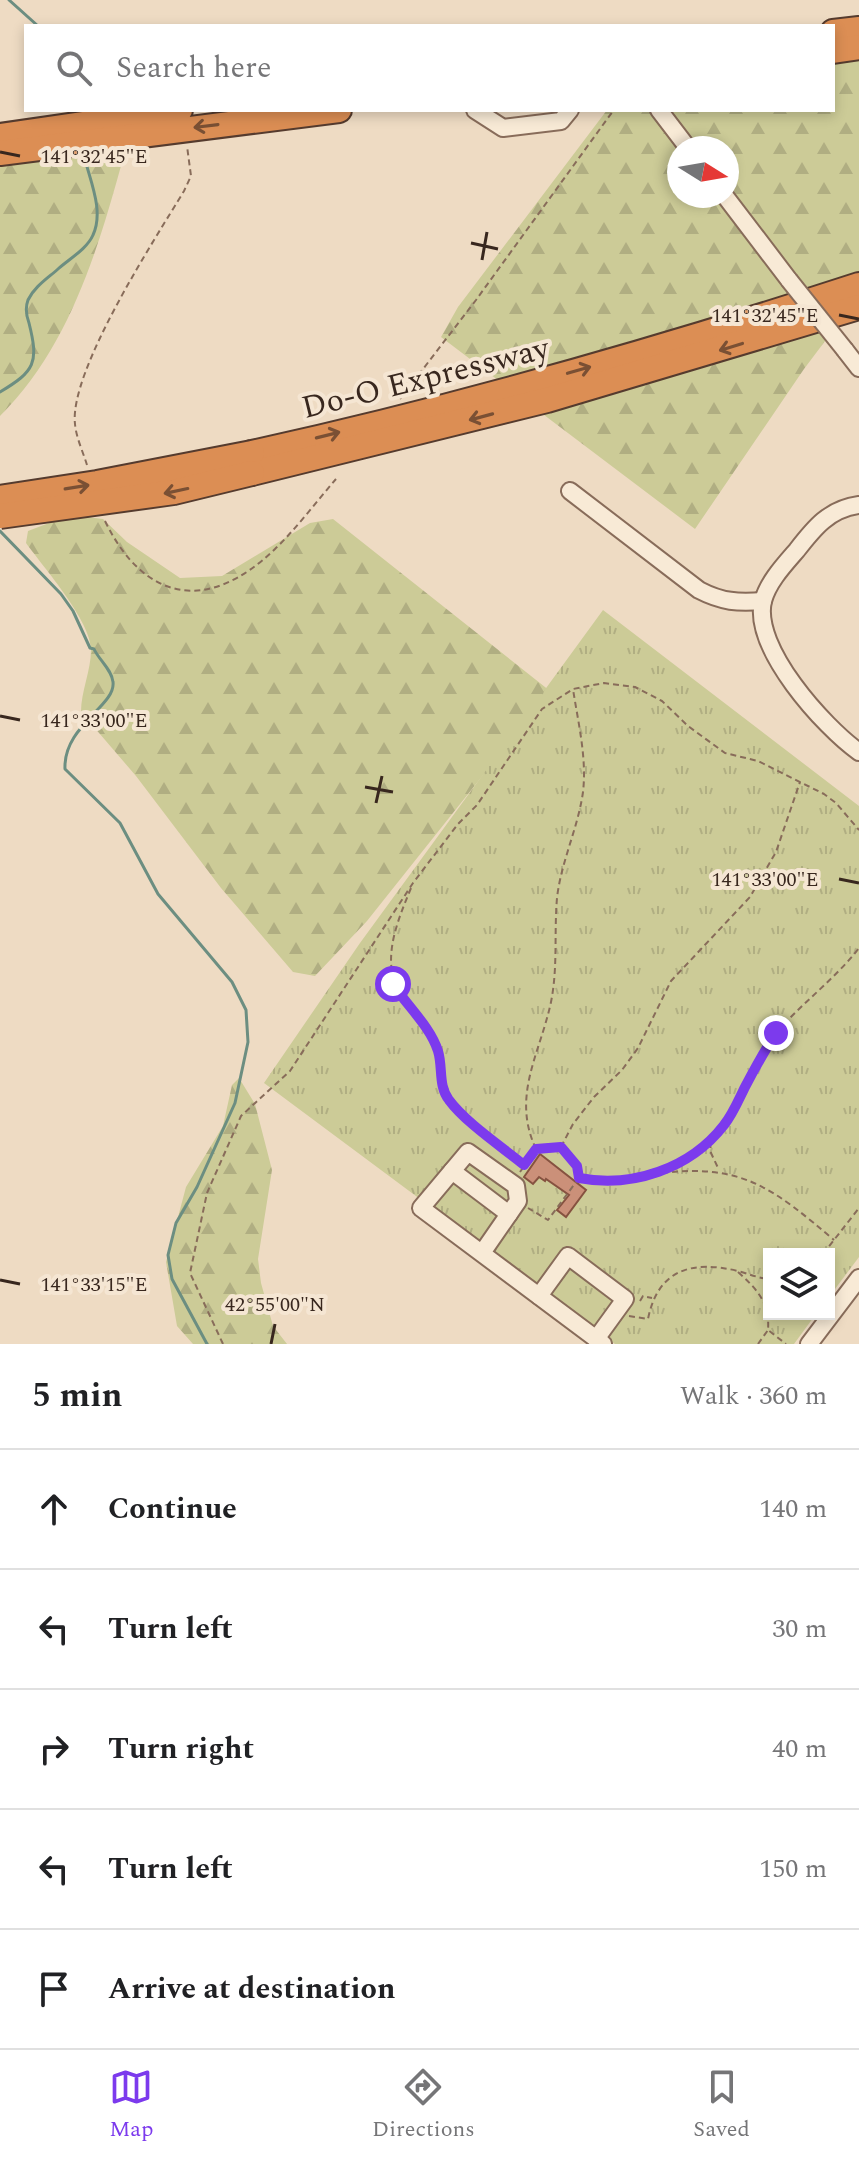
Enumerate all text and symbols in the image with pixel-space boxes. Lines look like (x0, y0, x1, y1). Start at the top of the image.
search box (24, 24, 835, 112)
text: Search here (116, 45, 272, 91)
icon: search (52, 46, 96, 90)
one-way arrow (193, 118, 220, 133)
north arrow (667, 136, 739, 208)
text: 141°32'45"E (40, 142, 148, 172)
text: 141°32'45"E (711, 301, 819, 331)
street label: Do-O Expressway (296, 324, 556, 433)
one-way arrow (719, 340, 744, 355)
one-way arrow (566, 362, 592, 377)
one-way arrow (468, 411, 494, 426)
one-way arrow (314, 427, 340, 442)
one-way arrow (64, 478, 89, 493)
one-way arrow (164, 484, 190, 499)
text: 141°33'00"E (40, 706, 148, 736)
text: 141°33'00"E (711, 865, 819, 895)
route start (375, 966, 411, 1002)
route end (758, 1015, 794, 1051)
map controls (763, 1248, 835, 1320)
button: layers (763, 1248, 835, 1320)
text: 141°33'15"E (40, 1270, 148, 1300)
text: 42°55'00"N (225, 1290, 325, 1320)
text: 5 min (32, 1370, 122, 1422)
text: Walk · 360 m (680, 1376, 827, 1416)
text: Continue (108, 1486, 237, 1532)
icon: ahead (32, 1487, 76, 1531)
text: 140 m (759, 1489, 827, 1529)
text: Turn left (108, 1606, 233, 1652)
icon: left (32, 1607, 76, 1651)
text: 30 m (772, 1609, 827, 1649)
text: Turn right (108, 1726, 254, 1772)
icon: right (32, 1727, 76, 1771)
text: 40 m (772, 1729, 827, 1769)
text: Turn left (108, 1846, 233, 1892)
icon: left (32, 1847, 76, 1891)
text: 150 m (759, 1849, 827, 1889)
text: Arrive at destination (108, 1966, 395, 2012)
icon: arrive (32, 1967, 76, 2011)
tab: Map (109, 2065, 154, 2146)
tab: Directions (372, 2065, 475, 2146)
tab: Saved (693, 2065, 750, 2146)

